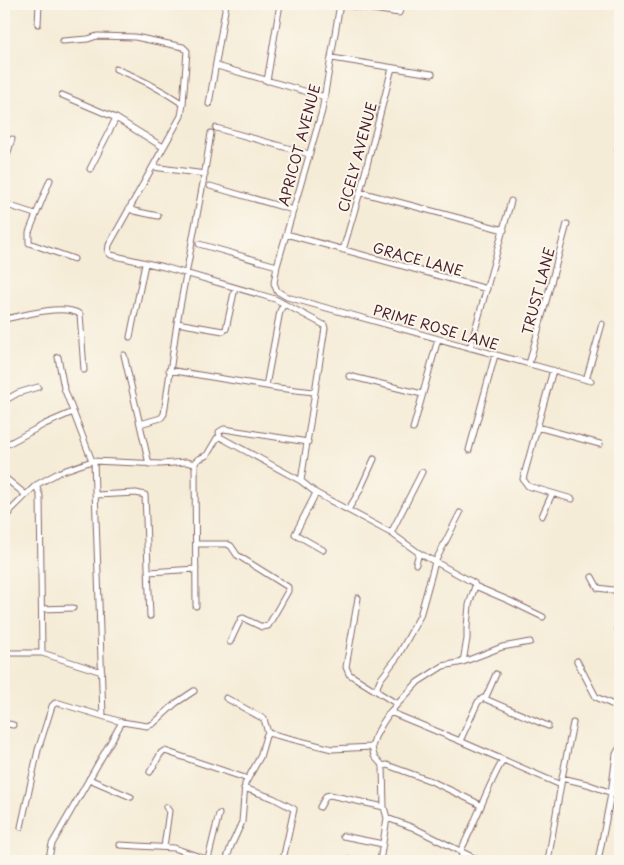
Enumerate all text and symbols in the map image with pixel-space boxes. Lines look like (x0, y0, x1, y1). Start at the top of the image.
street label: APRICOT AVENUE (273, 81, 325, 208)
street label: CICELY AVENUE (332, 99, 382, 214)
street label: GRACE LANE (371, 237, 465, 281)
street label: TRUST LANE (516, 245, 560, 337)
street label: PRIME ROSE LANE (371, 299, 501, 355)

